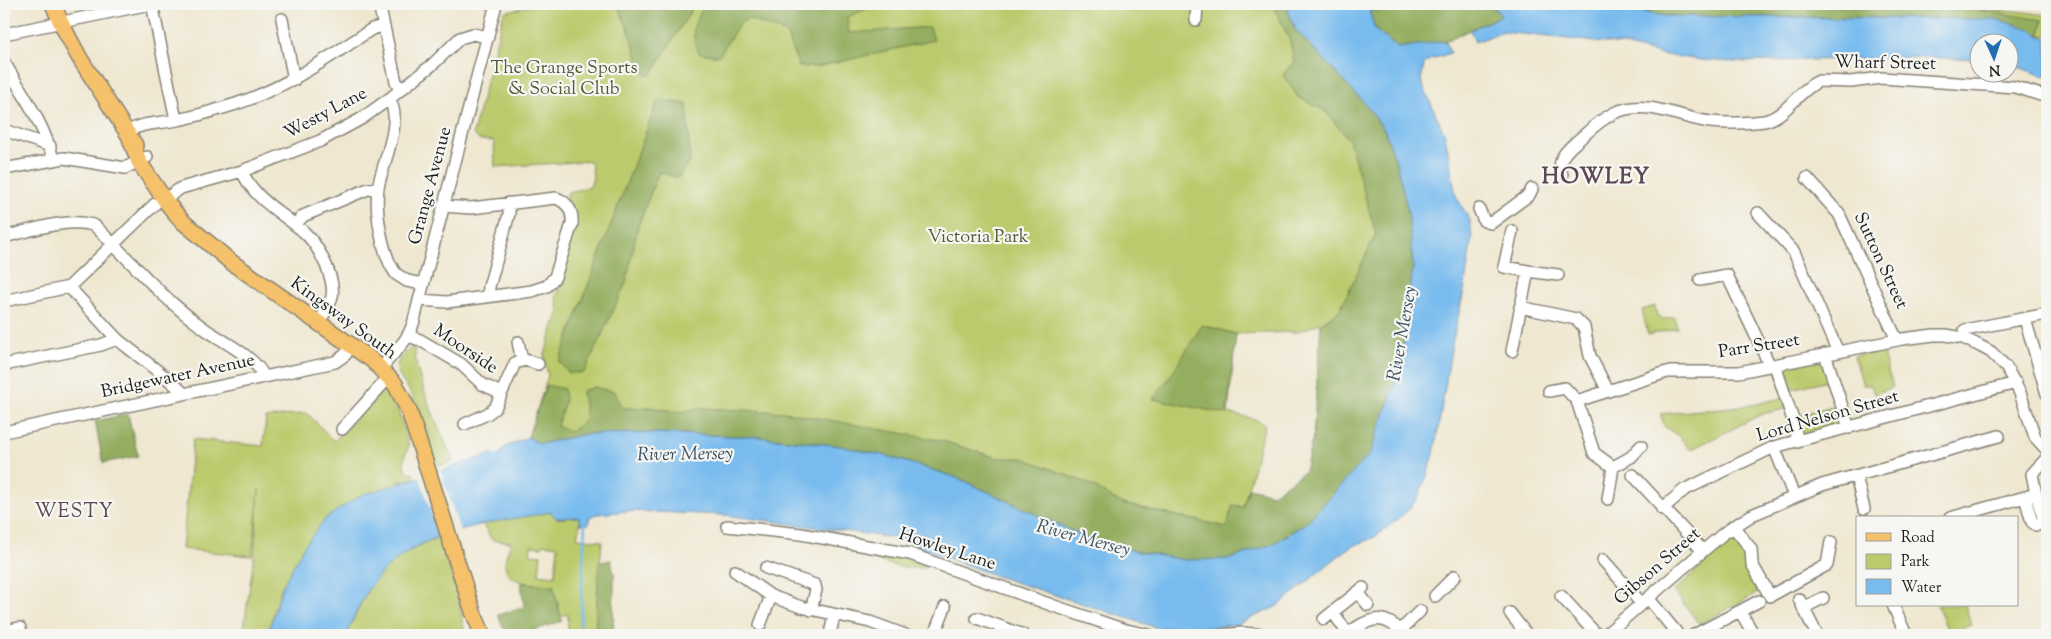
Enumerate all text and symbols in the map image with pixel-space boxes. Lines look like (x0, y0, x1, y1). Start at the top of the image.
north arrow (1968, 32, 2018, 82)
street label: Wharf Street (1834, 50, 1936, 78)
park label: The Grange Sports & Social Club (491, 56, 637, 103)
text: N (1988, 59, 2001, 79)
street label: Westy Lane (280, 81, 372, 147)
street label: Grange Avenue (403, 124, 459, 248)
district label: HOWLEY (1542, 162, 1650, 194)
street label: Sutton Street (1846, 208, 1914, 314)
park label: Victoria Park (928, 225, 1029, 251)
street label: Kingsway South (284, 271, 402, 367)
water label: River Mersey (1381, 284, 1425, 384)
street label: Moorside (427, 319, 503, 381)
street label: Parr Street (1717, 328, 1801, 366)
street label: Bridgewater Avenue (99, 348, 257, 406)
street label: Lord Nelson Street (1754, 384, 1902, 450)
water label: River Mersey (637, 441, 733, 469)
district label: WESTY (34, 498, 114, 527)
water label: River Mersey (1033, 514, 1133, 565)
legend (1856, 516, 2018, 606)
street label: Howley Lane (895, 522, 999, 578)
street label: Gibson Street (1609, 522, 1707, 612)
text: Road (1901, 528, 1935, 549)
text: Park (1901, 552, 1930, 573)
text: Water (1901, 578, 1942, 599)

